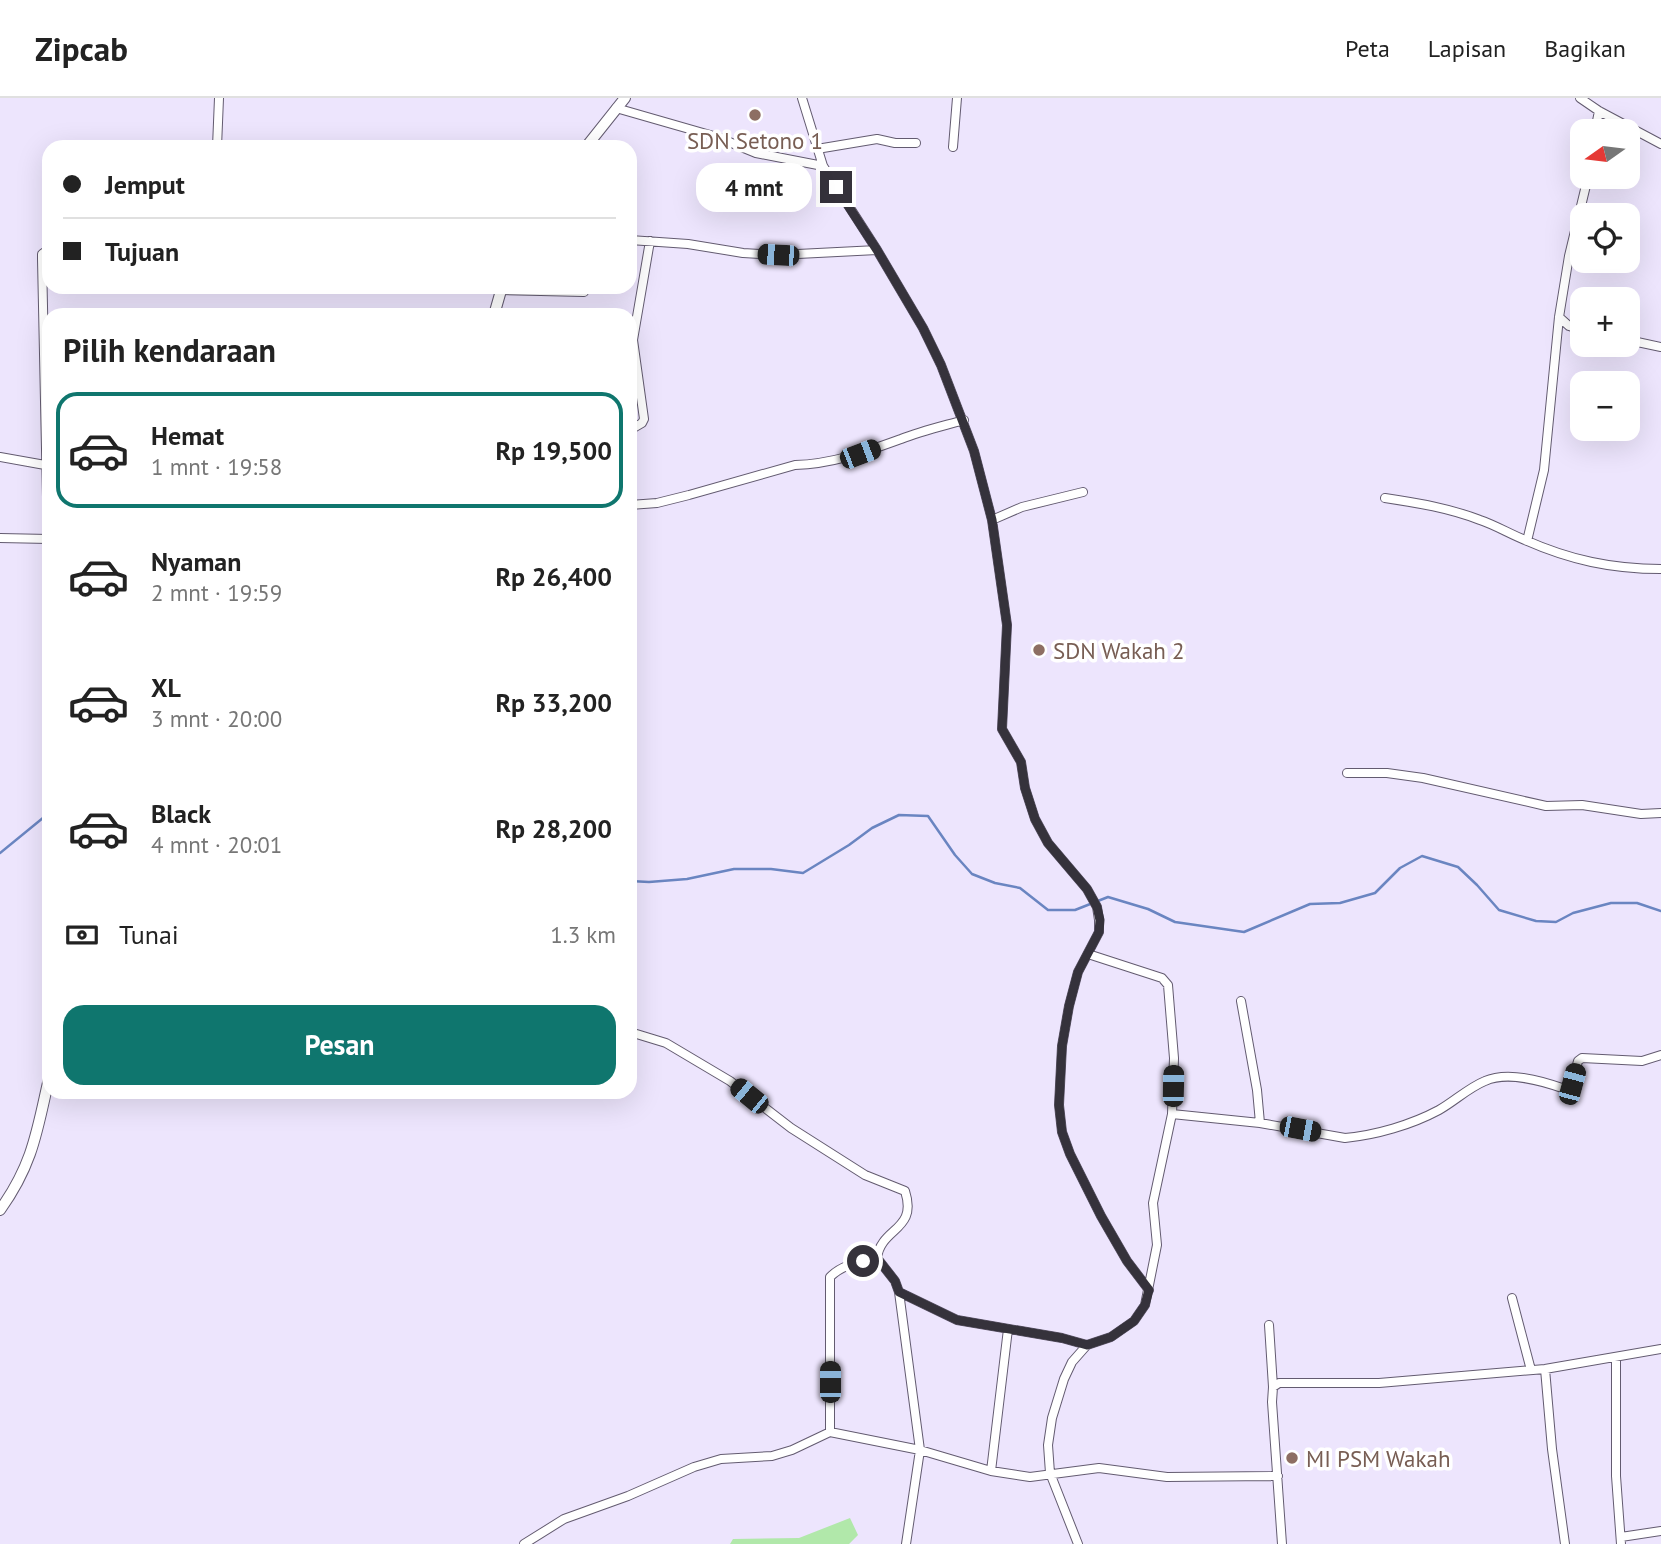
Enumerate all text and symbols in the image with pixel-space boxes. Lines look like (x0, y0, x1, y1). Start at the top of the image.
text: Zipcab (35, 27, 128, 70)
text: Peta (1345, 33, 1390, 64)
text: Lapisan (1428, 33, 1506, 64)
text: Bagikan (1544, 33, 1626, 64)
marker: SDN Setono 1 (747, 107, 763, 123)
north arrow (1570, 119, 1640, 189)
map controls (1570, 119, 1640, 441)
place label: SDN Setono 1 (687, 126, 823, 155)
callout: 4 mnt (696, 162, 812, 212)
text: Jemput (105, 168, 185, 201)
route end (820, 171, 852, 203)
text: 4 mnt (725, 173, 783, 202)
button: locate (1570, 203, 1640, 273)
text: Tujuan (105, 235, 179, 268)
car (757, 243, 800, 267)
button: + (1570, 287, 1640, 357)
text: Pilih kendaraan (63, 329, 276, 371)
button: − (1570, 371, 1640, 441)
icon: car (67, 419, 130, 482)
text: Hemat (151, 419, 224, 452)
text: Rp 19,500 (495, 434, 612, 467)
car (837, 437, 884, 471)
text: 1 mnt · 19:58 (151, 452, 282, 481)
icon: car (67, 545, 130, 608)
text: Nyaman (151, 545, 241, 578)
text: Rp 26,400 (495, 560, 612, 593)
text: 2 mnt · 19:59 (151, 578, 282, 607)
place label: SDN Wakah 2 (1053, 636, 1185, 665)
marker: SDN Wakah 2 (1031, 642, 1047, 658)
icon: car (67, 671, 130, 734)
text: XL (151, 671, 181, 704)
text: Rp 33,200 (495, 686, 612, 719)
text: 3 mnt · 20:00 (151, 704, 282, 733)
icon: car (67, 797, 130, 860)
text: Black (151, 797, 211, 830)
text: Rp 28,200 (495, 812, 612, 845)
text: 4 mnt · 20:01 (151, 830, 282, 859)
icon: cash (63, 916, 101, 954)
text: Tunai (119, 918, 179, 951)
text: 1.3 km (550, 920, 616, 949)
button: Pesan (63, 1005, 616, 1085)
car (1557, 1061, 1588, 1107)
car (1163, 1065, 1184, 1107)
car (727, 1075, 772, 1117)
car (1278, 1115, 1323, 1143)
route start (847, 1245, 879, 1277)
car (820, 1361, 841, 1403)
place label: MI PSM Wakah (1306, 1444, 1451, 1473)
marker: MI PSM Wakah (1284, 1450, 1300, 1466)

